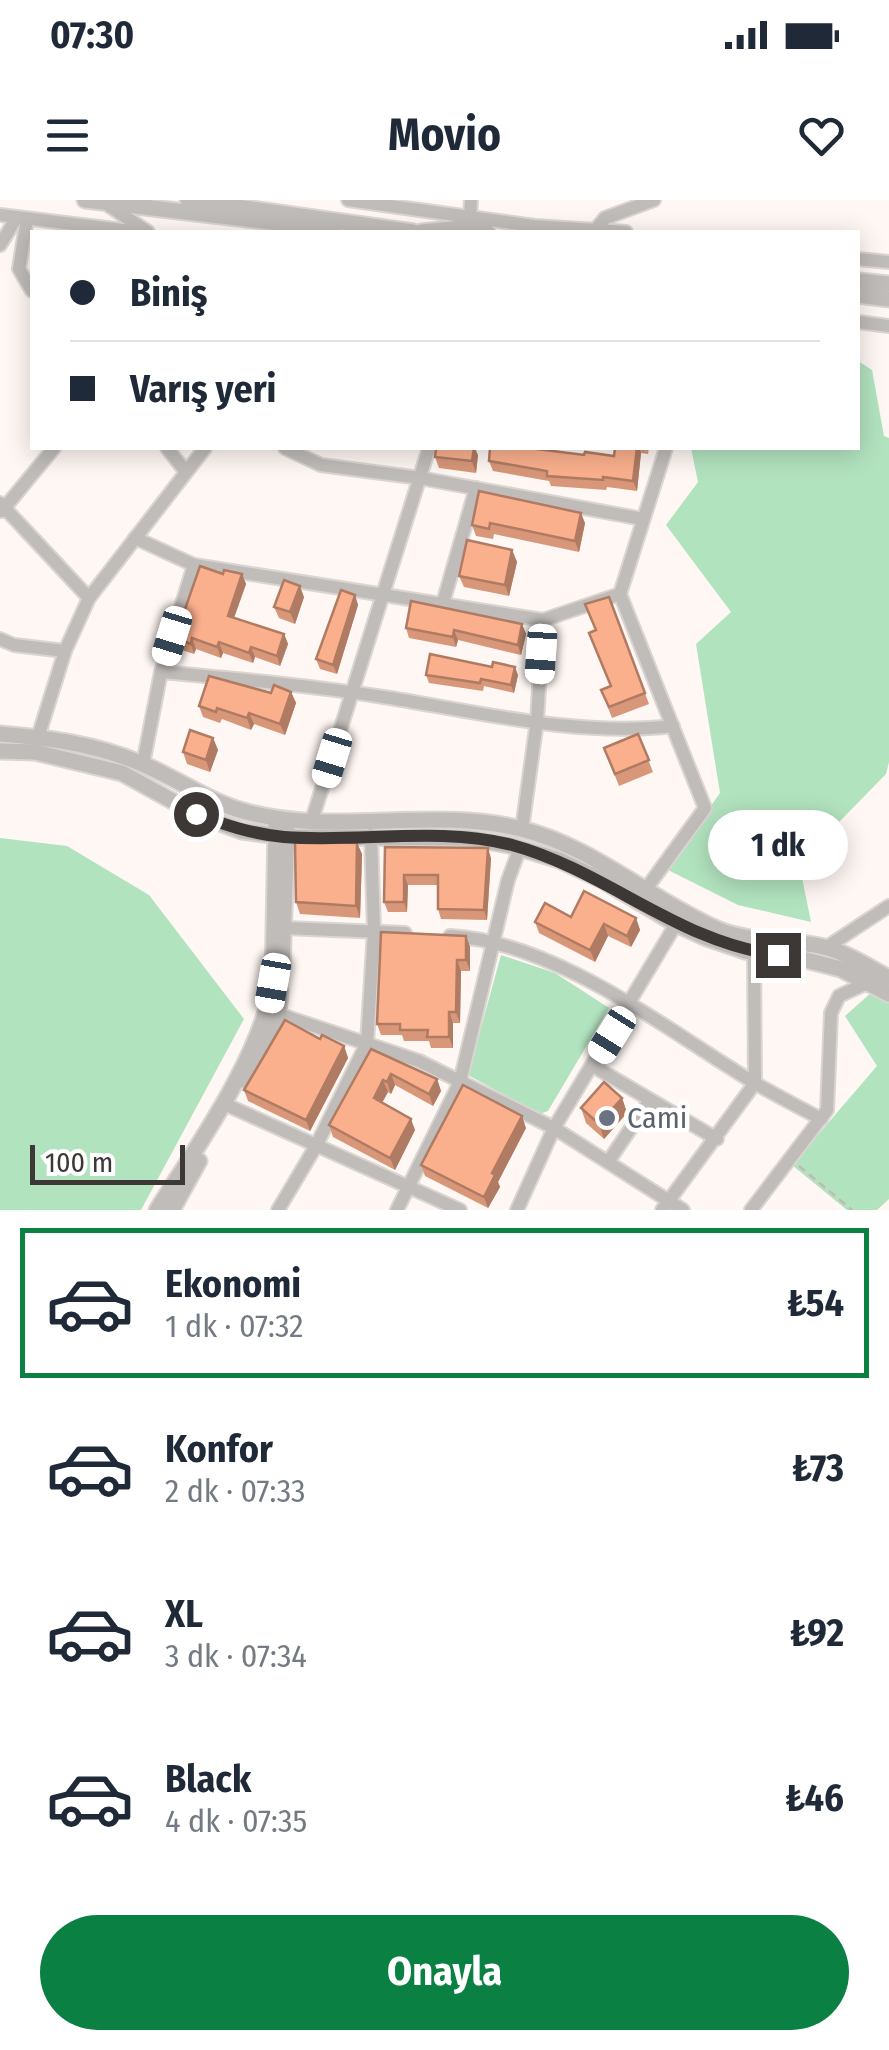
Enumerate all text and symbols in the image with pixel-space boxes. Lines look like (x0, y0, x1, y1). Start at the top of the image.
text: 07:30 (50, 12, 134, 58)
icon: menu (40, 108, 95, 163)
text: Movio (388, 108, 501, 162)
icon: heart (794, 108, 849, 163)
text: Biniş (130, 270, 207, 316)
text: Varış yeri (130, 366, 276, 412)
car (149, 603, 195, 669)
car (524, 623, 558, 685)
car (309, 725, 355, 791)
route start (174, 792, 219, 837)
callout: 1 dk (708, 810, 848, 880)
text: 1 dk (751, 826, 805, 864)
route end (756, 933, 801, 978)
car (253, 951, 293, 1015)
car (583, 1002, 641, 1068)
place label: Cami (627, 1100, 687, 1136)
marker: Cami (596, 1107, 618, 1129)
scale bar (30, 1140, 185, 1184)
text: 100 m (45, 1146, 113, 1179)
icon: car (45, 1258, 135, 1348)
text: Ekonomi (165, 1261, 301, 1307)
text: ₺54 (787, 1280, 844, 1326)
text: 1 dk · 07:32 (165, 1307, 303, 1345)
icon: car (45, 1423, 135, 1513)
text: Konfor (165, 1426, 273, 1472)
text: ₺73 (792, 1445, 844, 1491)
text: 2 dk · 07:33 (165, 1472, 306, 1510)
icon: car (45, 1588, 135, 1678)
text: XL (165, 1591, 203, 1637)
text: ₺92 (789, 1610, 844, 1656)
text: 3 dk · 07:34 (165, 1637, 307, 1675)
icon: car (45, 1753, 135, 1843)
text: Black (165, 1756, 251, 1802)
text: ₺46 (785, 1775, 844, 1821)
text: 4 dk · 07:35 (165, 1802, 307, 1840)
button: Onayla (40, 1915, 849, 2030)

